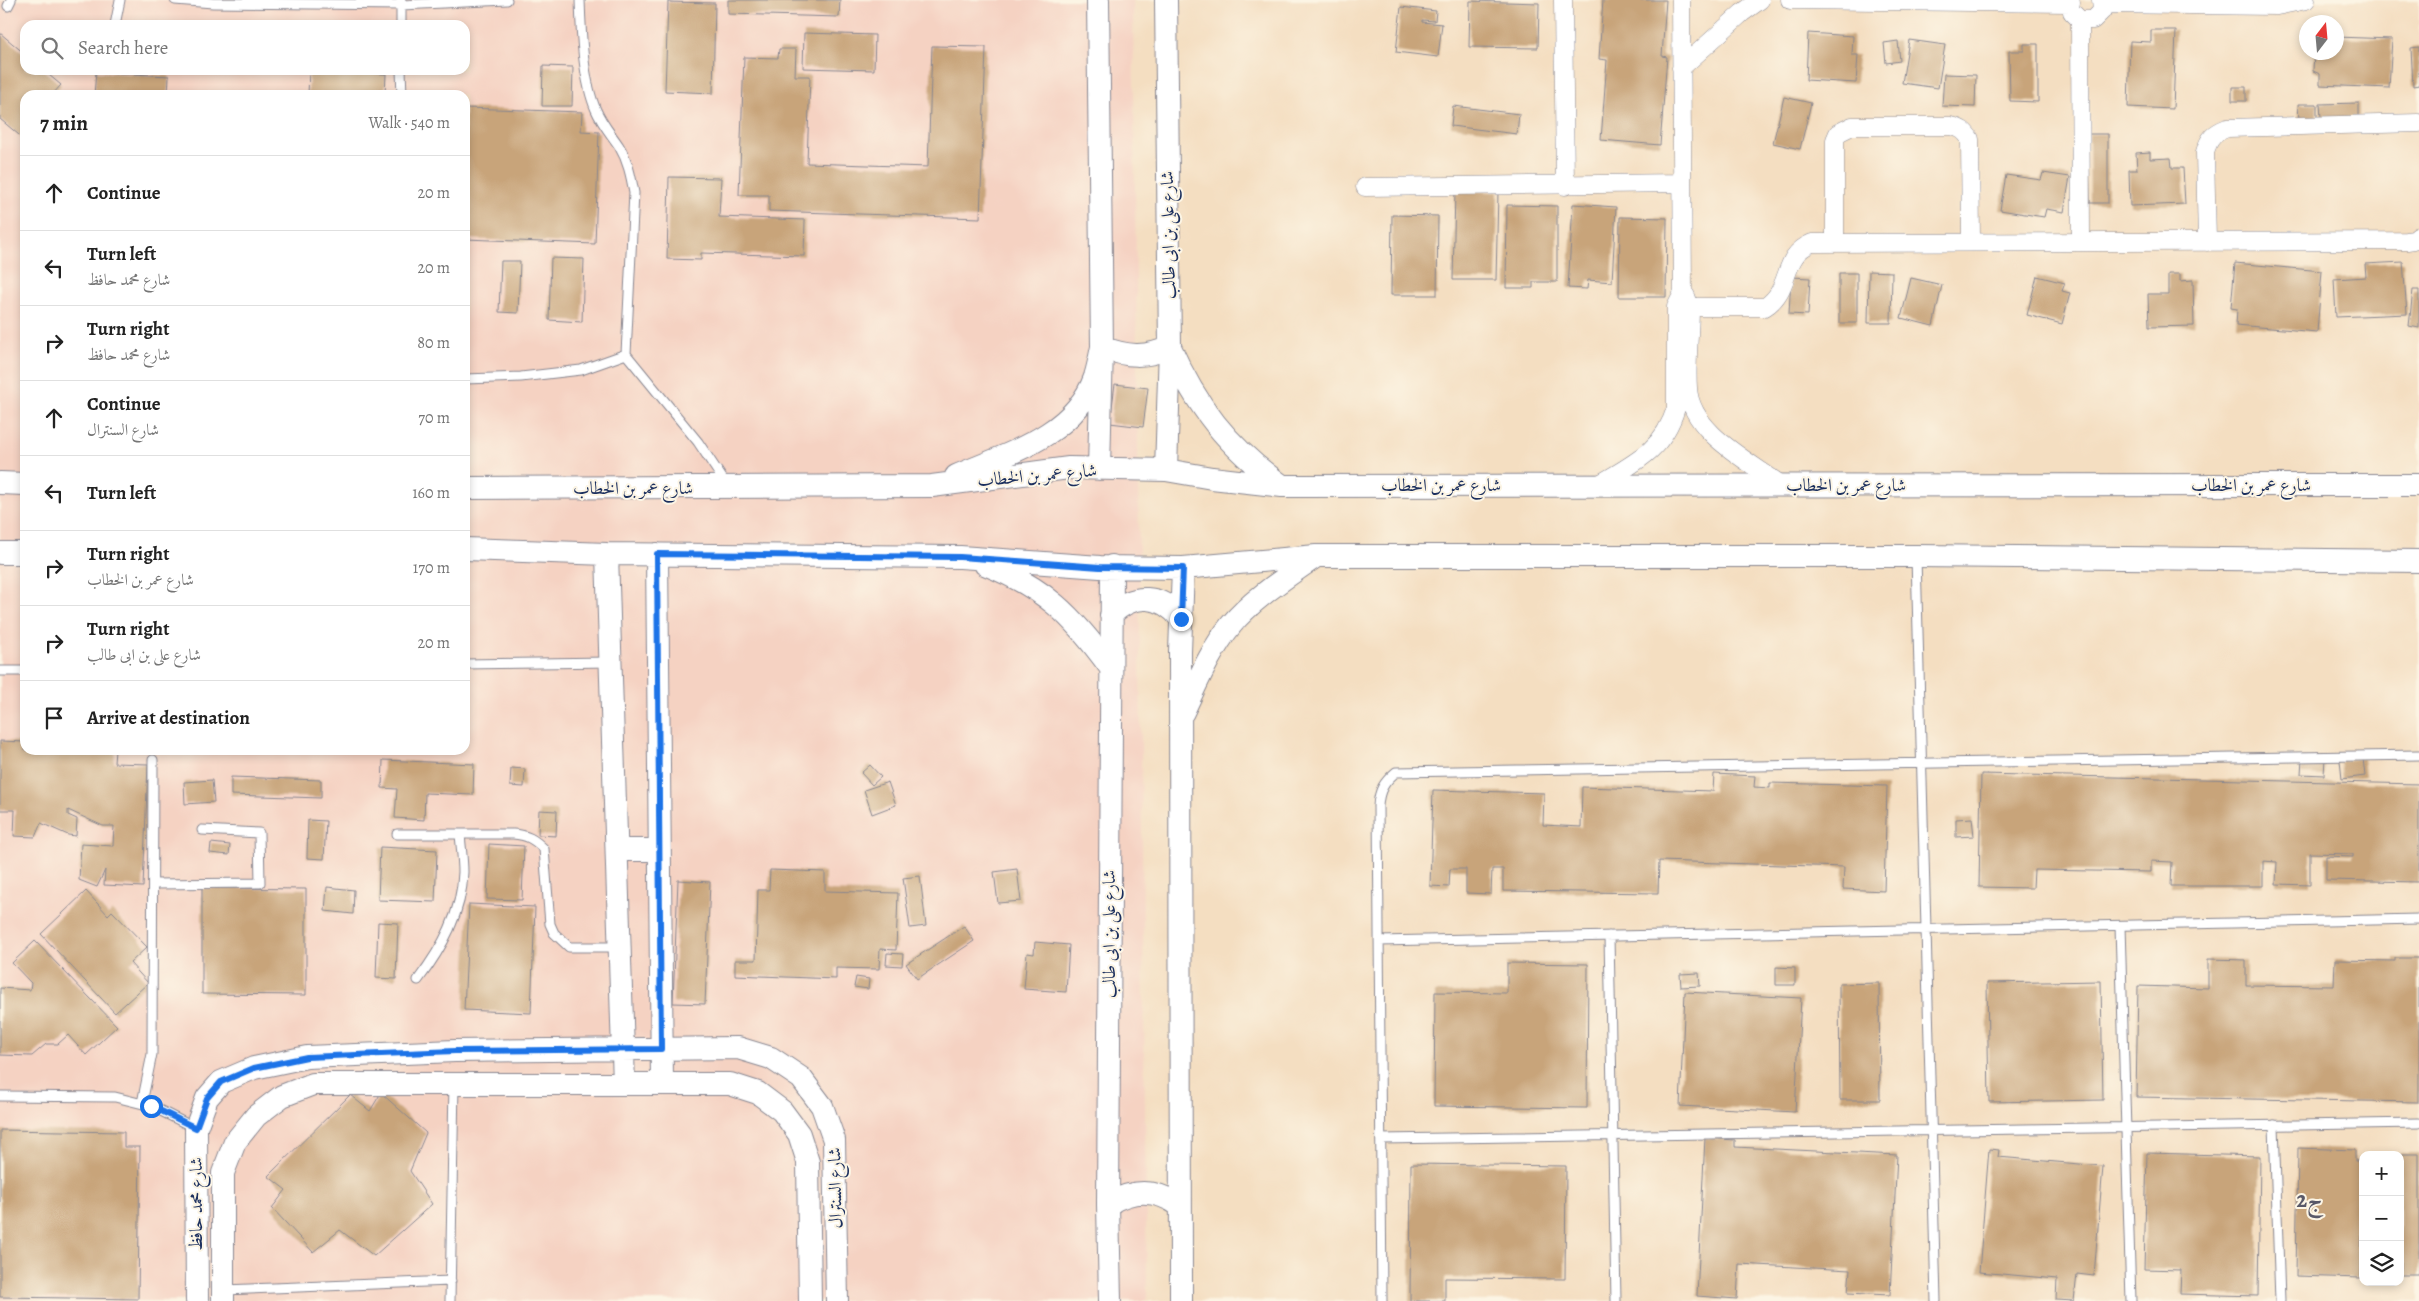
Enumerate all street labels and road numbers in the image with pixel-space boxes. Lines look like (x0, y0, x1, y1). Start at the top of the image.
street label: شارع على بن ابى طالب (1155, 171, 1184, 299)
street label: شارع عمر بن الخطاب (976, 458, 1098, 495)
street label: شارع عمر بن الخطاب (1381, 473, 1501, 500)
street label: شارع عمر بن الخطاب (1786, 473, 1906, 500)
street label: شارع عمر بن الخطاب (2191, 473, 2311, 500)
street label: شارع عمر بن الخطاب (573, 476, 693, 503)
street label: شارع على بن ابى طالب (1097, 870, 1124, 998)
street label: شارع السنترال (822, 1147, 851, 1229)
street label: شارع محمد حافظ (184, 1157, 211, 1251)

